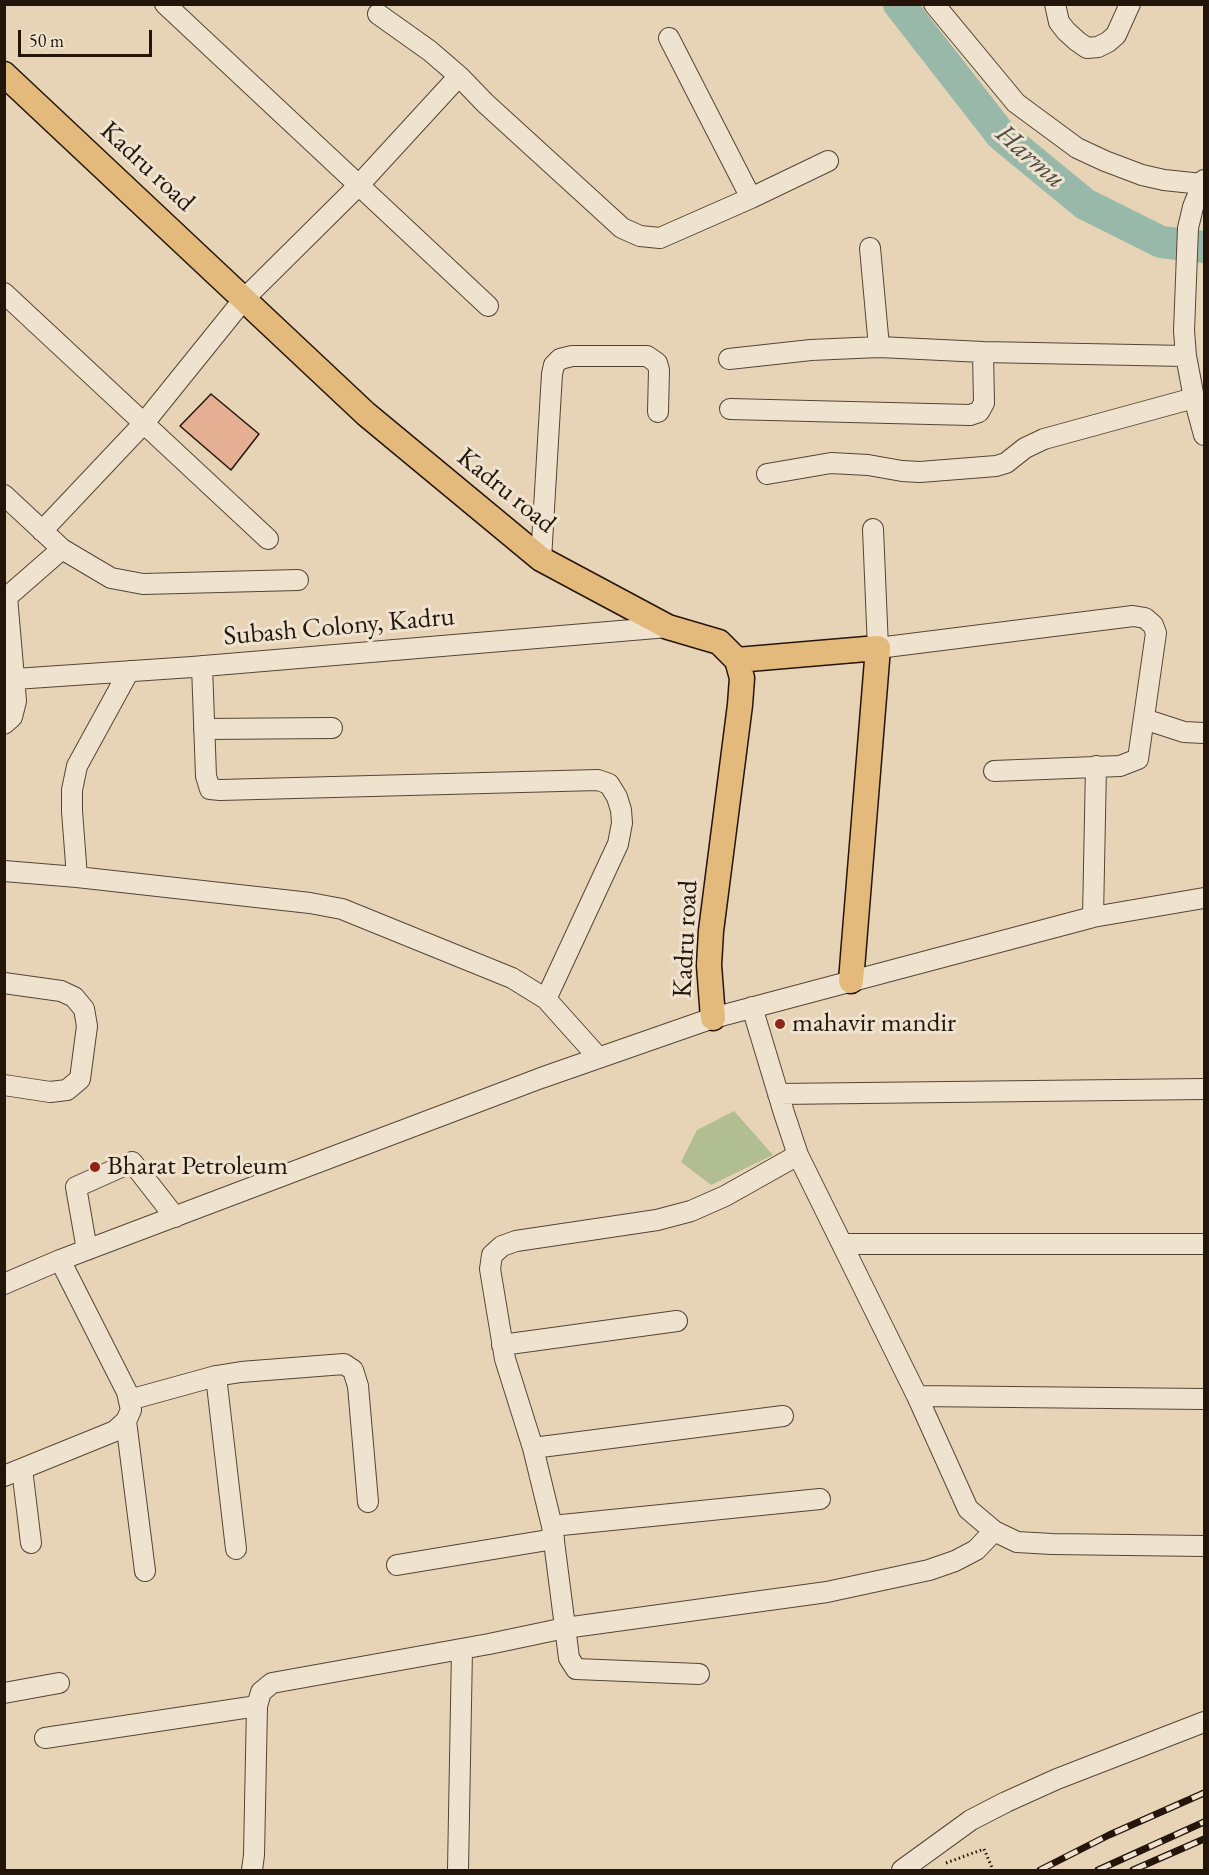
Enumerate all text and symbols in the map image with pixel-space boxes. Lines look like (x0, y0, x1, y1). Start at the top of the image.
scale bar (21, 18, 154, 56)
text: 50 m (29, 29, 64, 52)
street label: Kadru road (93, 115, 201, 219)
water label: Harmu (988, 118, 1072, 196)
street label: Kadru road (450, 441, 562, 541)
street label: Subash Colony, Kadru (222, 601, 456, 653)
street label: Kadru road (667, 879, 705, 999)
place label: mahavir mandir (792, 1008, 956, 1040)
marker: mahavir mandir (773, 1017, 787, 1031)
place label: Bharat Petroleum (107, 1151, 288, 1183)
marker: Bharat Petroleum (88, 1160, 102, 1174)

